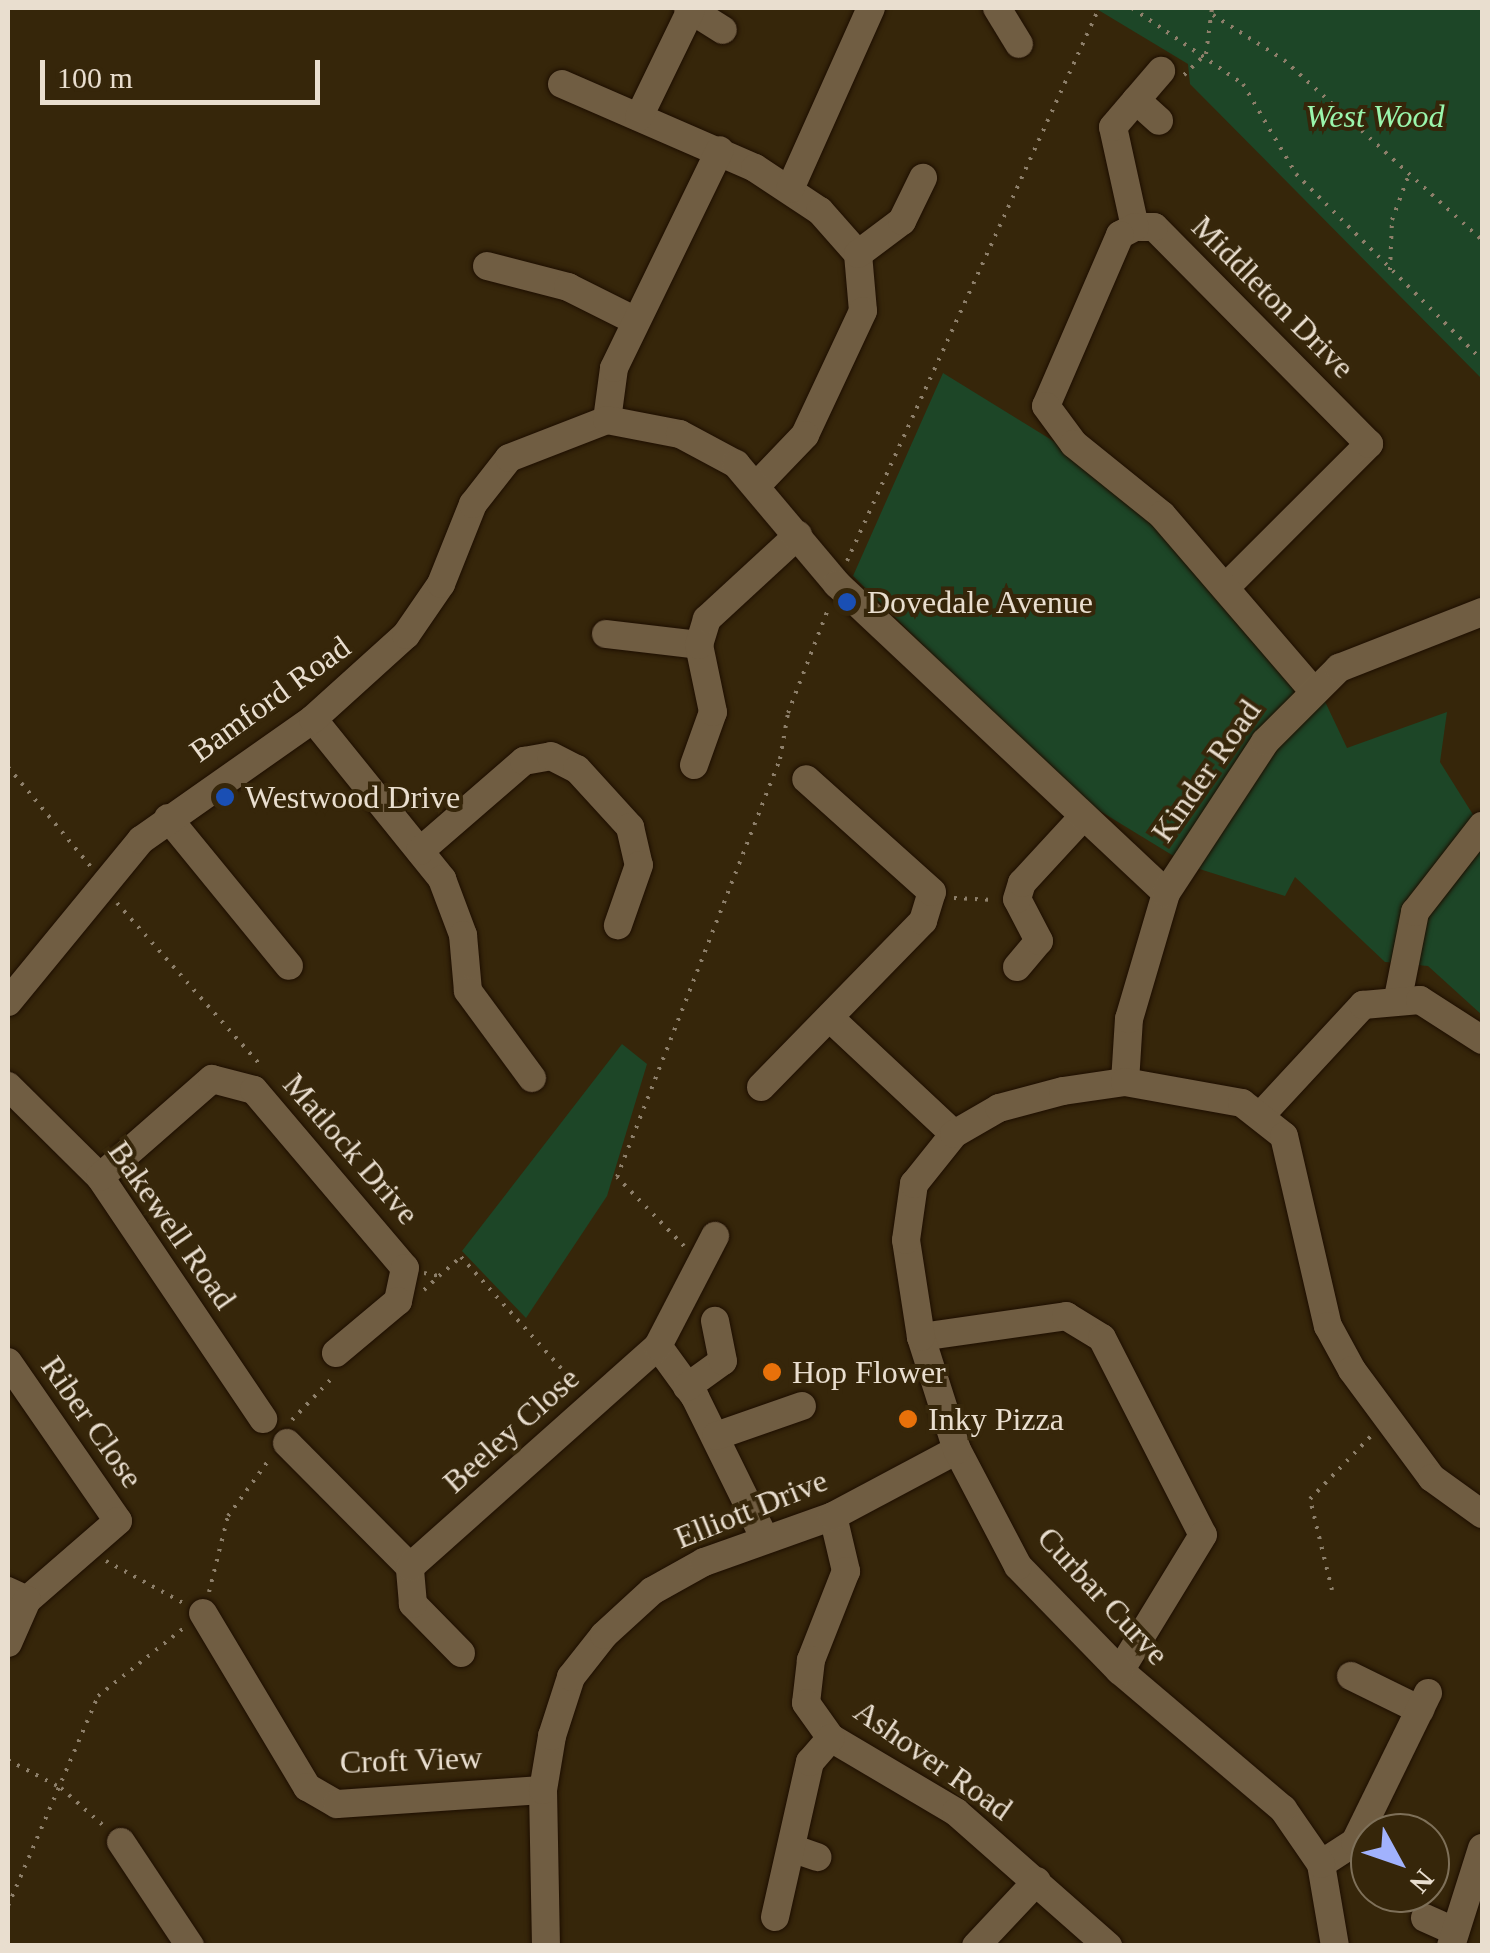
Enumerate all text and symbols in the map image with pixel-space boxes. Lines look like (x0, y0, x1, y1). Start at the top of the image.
scale bar (45, 40, 325, 102)
text: 100 m (57, 61, 133, 94)
park label: West Wood (1306, 97, 1444, 135)
street label: Middleton Drive (1184, 208, 1362, 386)
place label: Dovedale Avenue (867, 583, 1095, 621)
marker: Dovedale Avenue (836, 591, 858, 613)
street label: Bamford Road (182, 628, 358, 770)
street label: Kinder Road (1143, 693, 1269, 849)
place label: Westwood Drive (245, 778, 460, 816)
marker: Westwood Drive (214, 786, 236, 808)
street label: Matlock Drive (275, 1066, 427, 1232)
street label: Bakewell Road (100, 1134, 244, 1316)
street label: Riber Close (33, 1349, 151, 1495)
place label: Hop Flower (792, 1353, 946, 1391)
street label: Beeley Close (435, 1359, 587, 1501)
marker: Hop Flower (761, 1361, 783, 1383)
place label: Inky Pizza (928, 1400, 1064, 1438)
marker: Inky Pizza (897, 1408, 919, 1430)
street label: Elliott Drive (669, 1461, 833, 1557)
street label: Curbar Curve (1029, 1519, 1177, 1673)
street label: Ashover Road (847, 1692, 1019, 1828)
street label: Croft View (339, 1738, 483, 1782)
north arrow (1350, 1813, 1450, 1913)
text: N (1403, 1864, 1440, 1899)

